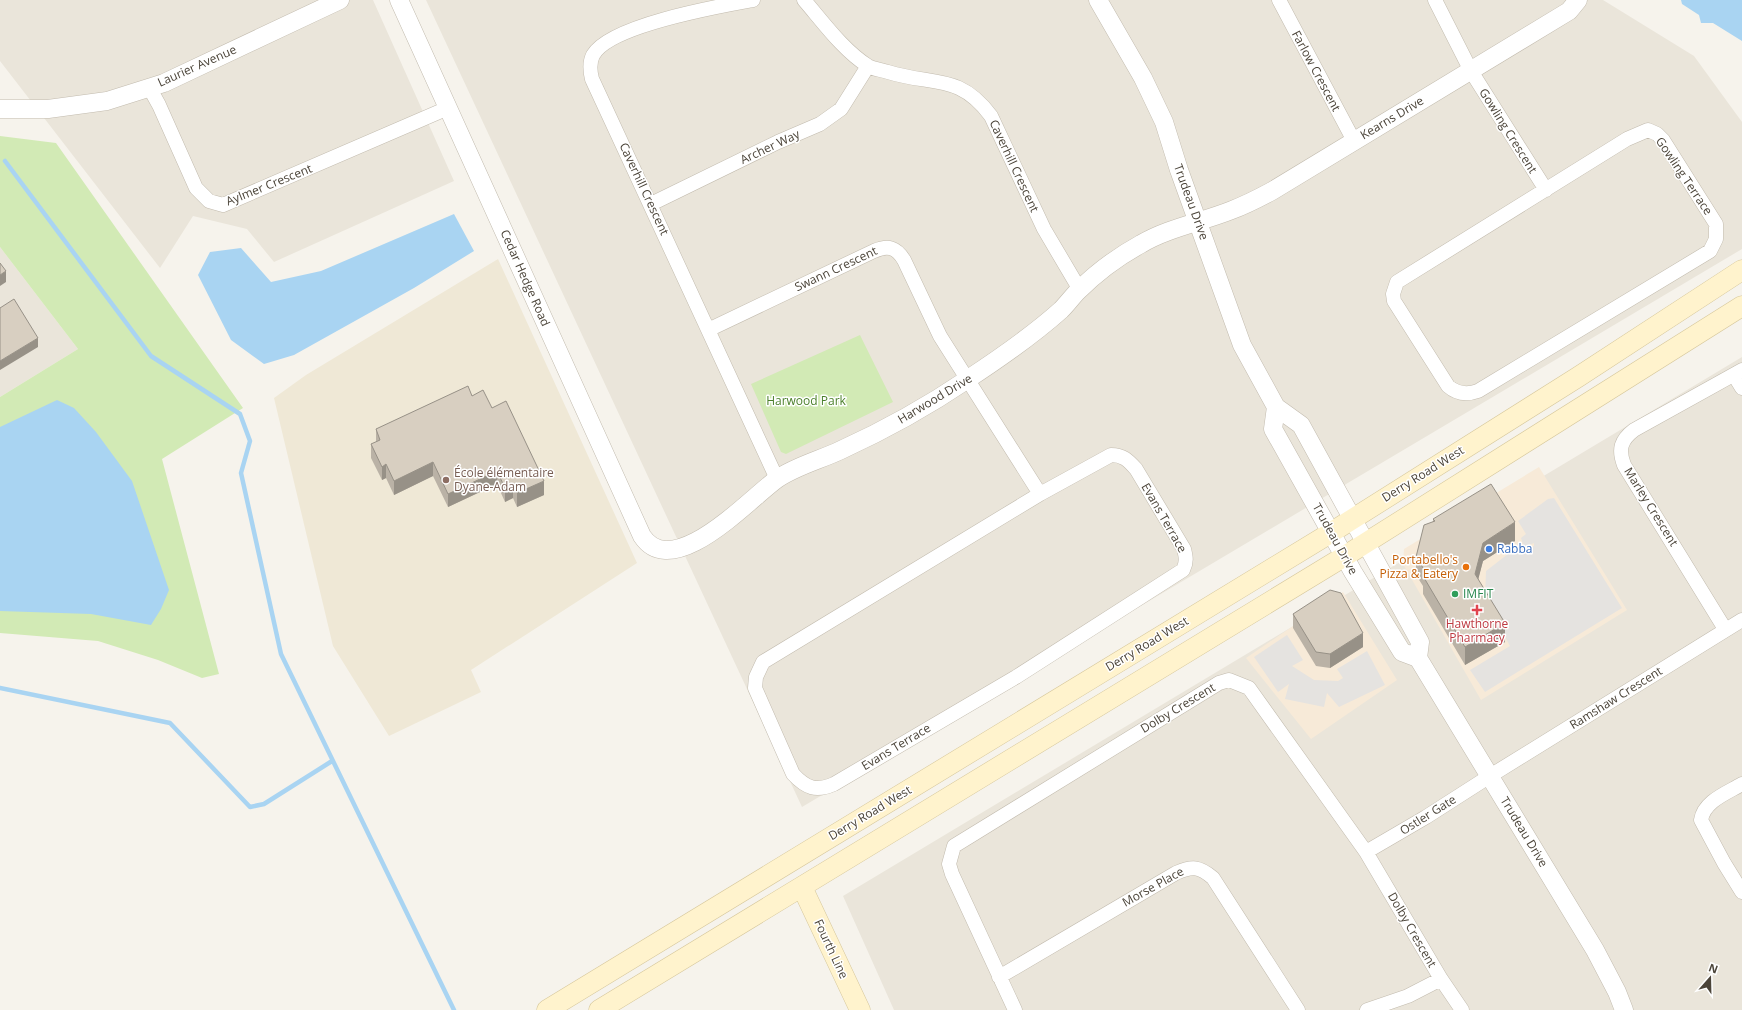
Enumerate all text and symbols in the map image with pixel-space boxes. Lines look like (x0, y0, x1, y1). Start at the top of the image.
street label: Farlow Crescent (1288, 27, 1345, 114)
street label: Laurier Avenue (155, 40, 239, 91)
street label: Gowling Crescent (1475, 85, 1541, 177)
street label: Kearns Drive (1357, 92, 1427, 143)
street label: Caverhill Crescent (986, 117, 1043, 215)
street label: Archer Way (737, 125, 803, 168)
street label: Gowling Terrace (1652, 133, 1717, 218)
street label: Caverhill Crescent (616, 140, 673, 238)
street label: Aylmer Crescent (223, 160, 314, 210)
street label: Trudeau Drive (1170, 162, 1213, 242)
street label: Cedar Hedge Road (496, 227, 554, 329)
street label: Swann Crescent (792, 242, 880, 295)
street label: Harwood Drive (894, 370, 975, 427)
park label: Harwood Park (766, 392, 847, 409)
street label: Derry Road West (1378, 441, 1467, 506)
place label: École élémentaire Dyane-Adam (454, 464, 554, 495)
street label: Marley Crescent (1620, 464, 1683, 550)
marker: École élémentaire Dyane-Adam (441, 475, 451, 485)
street label: Evans Terrace (1138, 480, 1191, 556)
street label: Trudeau Drive (1309, 500, 1362, 578)
place label: Rabba (1497, 540, 1532, 557)
marker: Rabba (1484, 544, 1494, 554)
place label: Portabello's Pizza & Eatery (1380, 551, 1459, 582)
marker: Portabello's Pizza & Eatery (1461, 562, 1471, 572)
place label: IMFIT (1463, 585, 1494, 602)
marker: IMFIT (1450, 589, 1460, 599)
marker: Hawthorne Pharmacy (1472, 605, 1482, 615)
street label: Derry Road West (1102, 612, 1191, 675)
place label: Hawthorne Pharmacy (1446, 615, 1509, 646)
street label: Ramshaw Crescent (1566, 662, 1665, 733)
street label: Dolby Crescent (1137, 679, 1218, 737)
street label: Evans Terrace (858, 719, 934, 774)
street label: Derry Road West (825, 781, 914, 844)
street label: Ostler Gate (1396, 790, 1459, 839)
street label: Trudeau Drive (1497, 793, 1552, 870)
street label: Morse Place (1119, 863, 1187, 910)
street label: Dolby Crescent (1384, 889, 1441, 971)
street label: Fourth Line (810, 916, 853, 982)
north arrow (1690, 958, 1730, 998)
text: N (1707, 960, 1720, 977)

